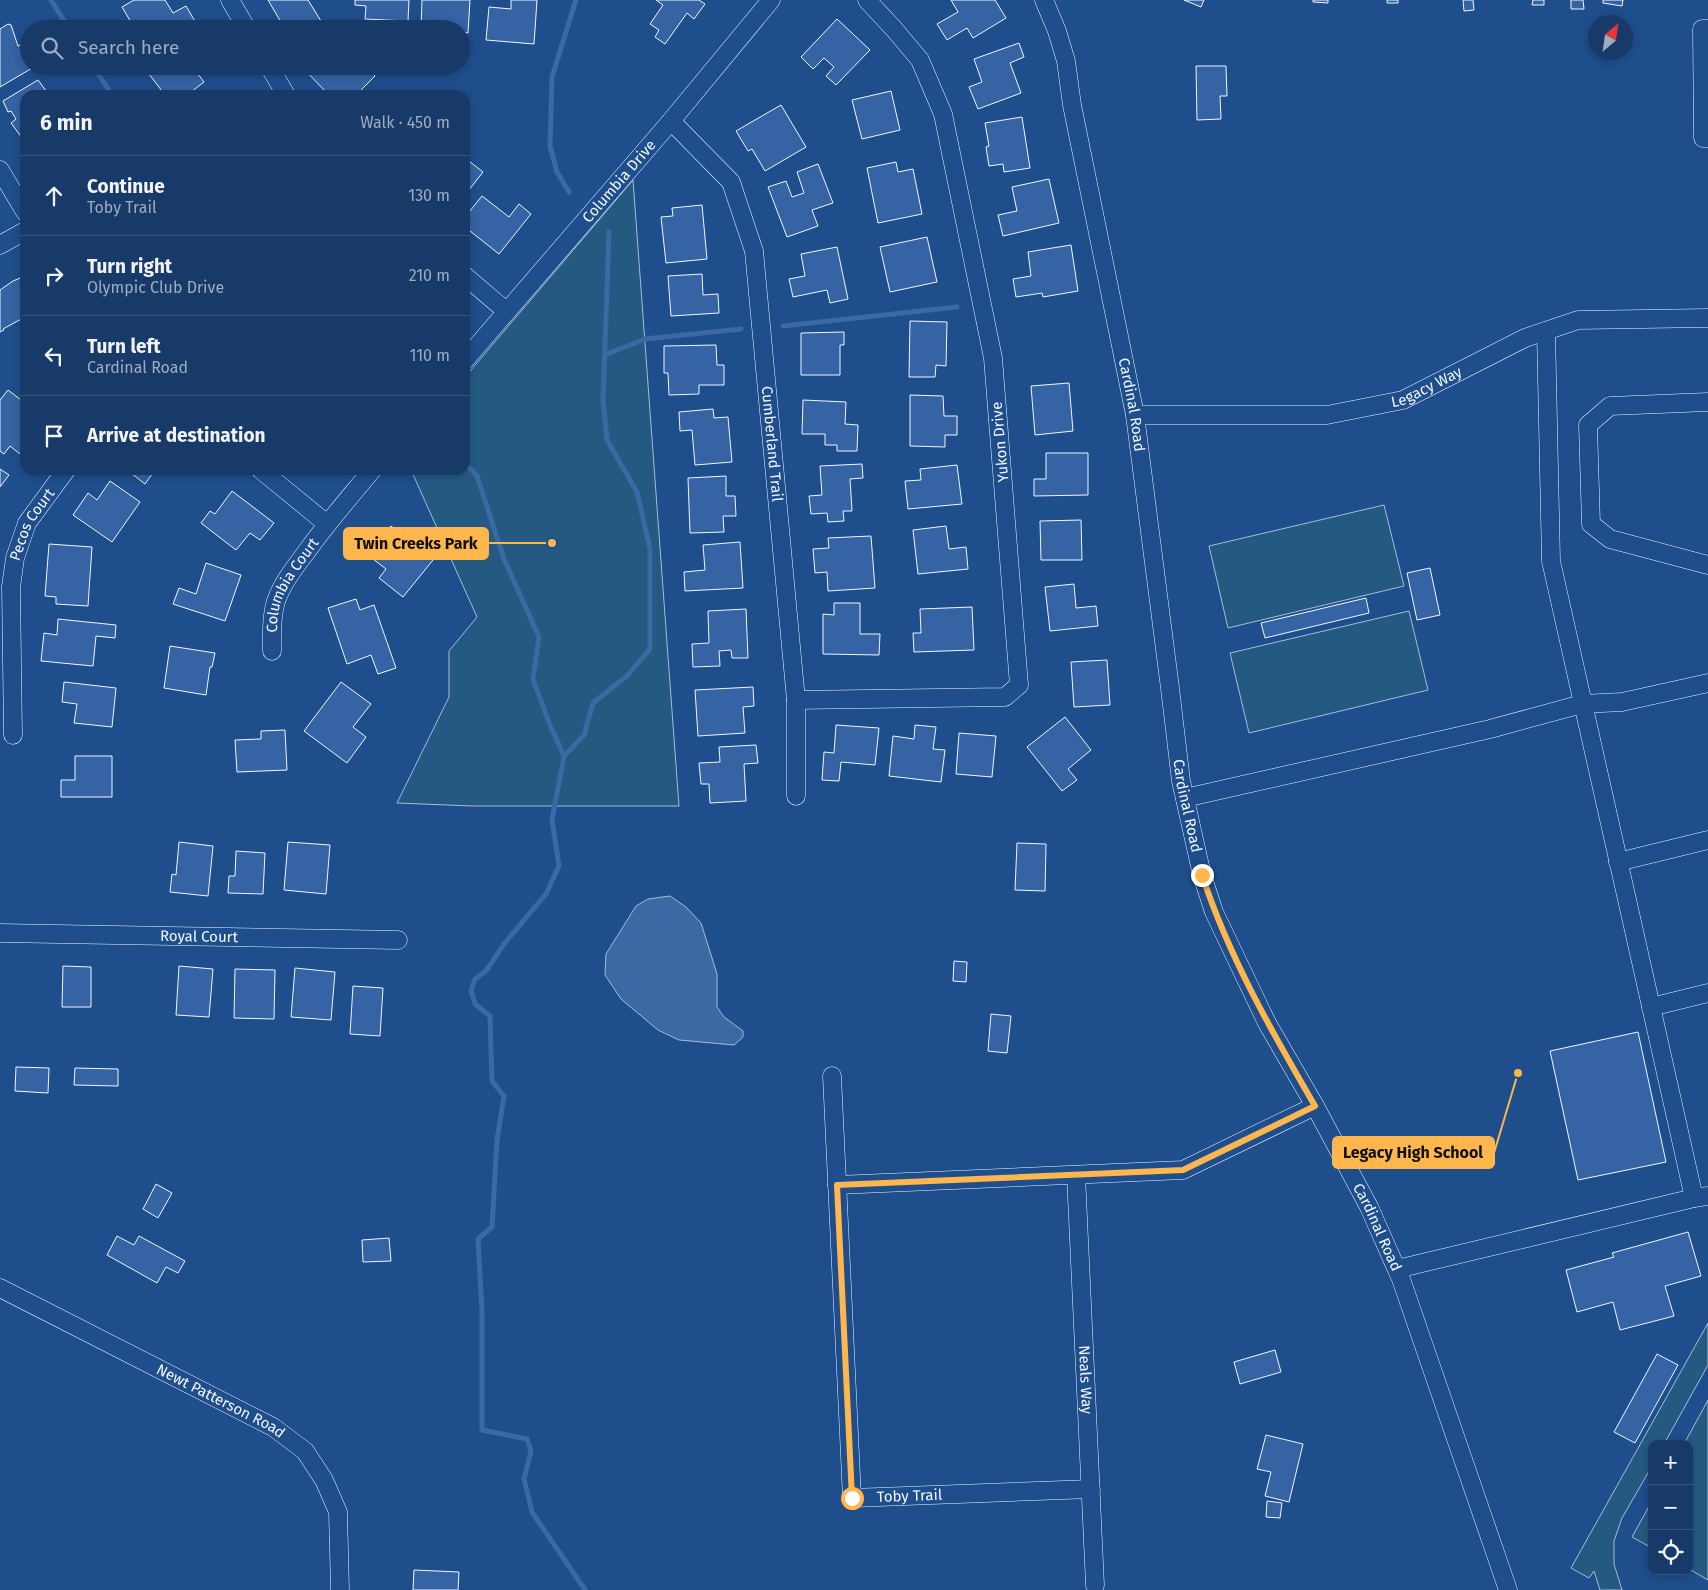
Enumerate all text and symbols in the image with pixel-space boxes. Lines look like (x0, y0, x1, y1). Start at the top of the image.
north arrow (1588, 15, 1633, 60)
search box (20, 20, 470, 75)
icon: search (38, 34, 66, 62)
text: Search here (78, 36, 179, 59)
text: 6 min (40, 110, 93, 136)
text: Walk · 450 m (360, 113, 450, 132)
street label: Columbia Drive (579, 136, 660, 226)
text: Continue (87, 175, 165, 198)
icon: ahead (40, 182, 68, 210)
text: 130 m (408, 186, 450, 205)
text: Toby Trail (87, 198, 157, 217)
text: Turn right (87, 255, 172, 278)
icon: right (40, 262, 68, 290)
text: 210 m (409, 266, 450, 285)
text: Olympic Club Drive (87, 278, 224, 297)
text: Turn left (87, 335, 161, 358)
icon: left (40, 342, 68, 370)
text: 110 m (409, 346, 450, 365)
street label: Cardinal Road (1115, 356, 1149, 453)
text: Cardinal Road (87, 358, 188, 377)
street label: Legacy Way (1390, 362, 1466, 411)
street label: Cumberland Trail (758, 385, 786, 503)
street label: Yukon Drive (988, 401, 1012, 483)
icon: arrive (40, 422, 68, 450)
text: Arrive at destination (87, 424, 266, 447)
street label: Pecos Court (6, 484, 59, 563)
callout: Twin Creeks Park (344, 528, 488, 559)
street label: Columbia Court (263, 534, 323, 633)
text: Twin Creeks Park (354, 534, 478, 553)
street label: Cardinal Road (1169, 758, 1206, 854)
route end (1191, 864, 1214, 887)
street label: Royal Court (160, 927, 239, 946)
callout: Legacy High School (1333, 1137, 1494, 1168)
text: Legacy High School (1343, 1143, 1483, 1162)
street label: Cardinal Road (1349, 1180, 1405, 1274)
street label: Neals Way (1075, 1345, 1096, 1415)
street label: Newt Patterson Road (154, 1360, 289, 1442)
map controls (1648, 1440, 1693, 1575)
button: + (1648, 1440, 1693, 1485)
button: − (1648, 1485, 1693, 1530)
street label: Toby Trail (877, 1486, 943, 1506)
route start (841, 1487, 864, 1510)
button: locate (1648, 1530, 1693, 1575)

